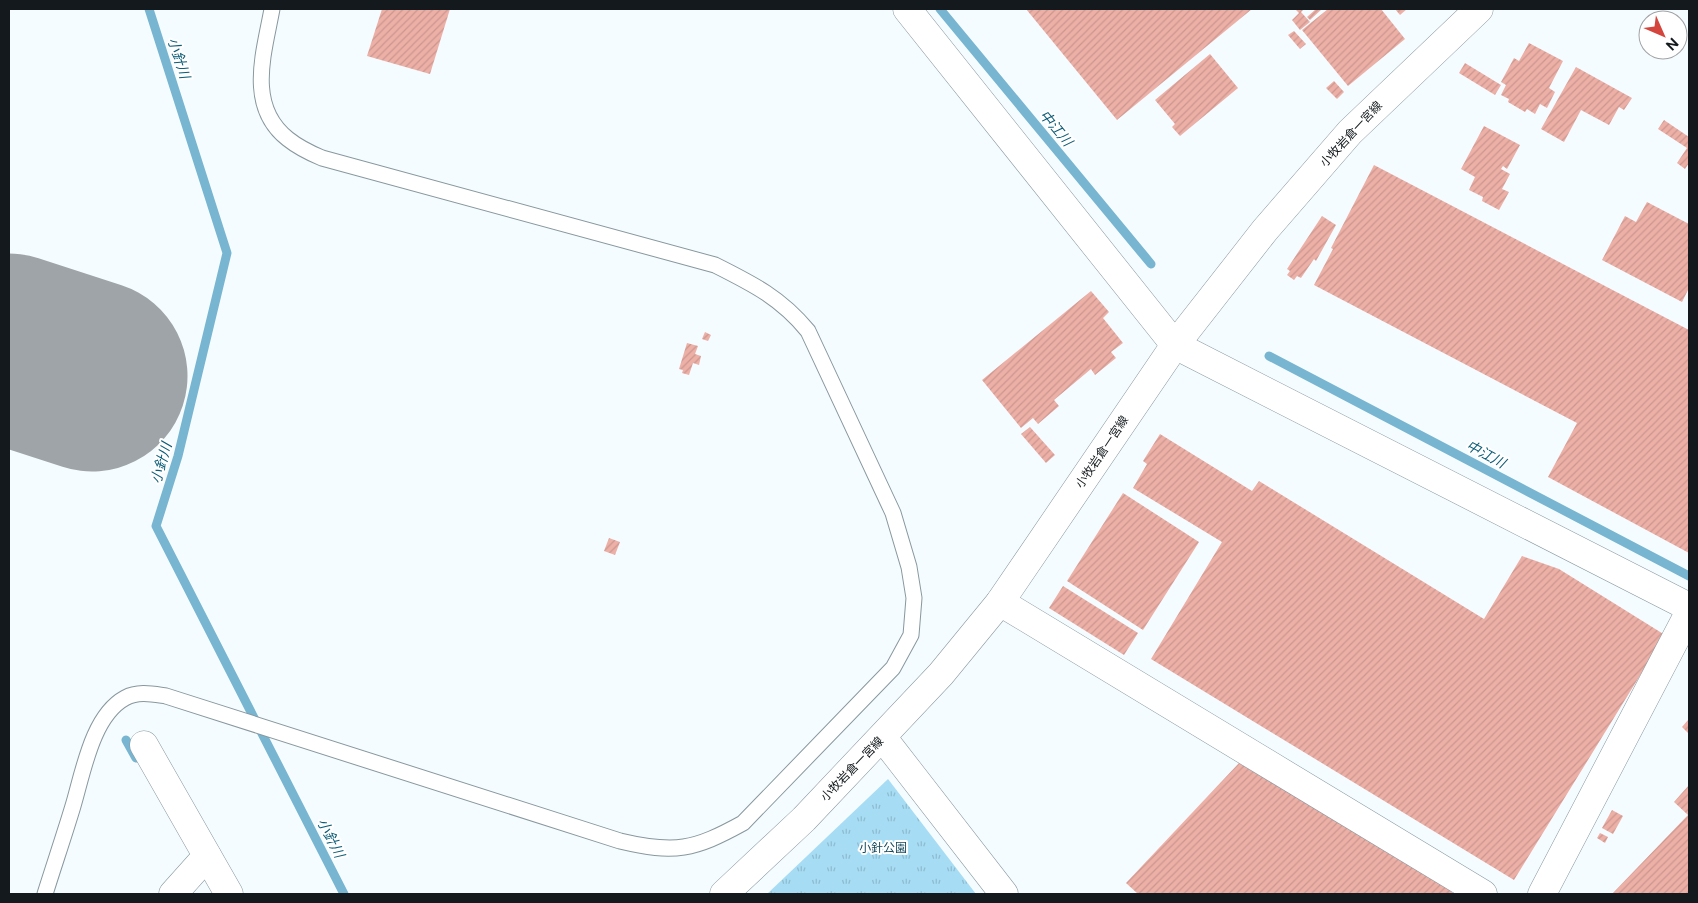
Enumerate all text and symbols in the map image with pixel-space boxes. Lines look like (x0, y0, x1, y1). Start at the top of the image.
north arrow (1638, 10, 1688, 60)
text: N (1663, 35, 1682, 54)
water label: 小針川 (165, 36, 194, 82)
street label: 小牧岩倉一宮線 (1317, 99, 1385, 169)
water label: 中江川 (1036, 107, 1077, 151)
street label: 小牧岩倉一宮線 (1073, 413, 1131, 491)
water label: 中江川 (1464, 437, 1510, 472)
water label: 小針川 (148, 439, 175, 485)
street label: 小牧岩倉一宮線 (818, 734, 886, 804)
water label: 小針川 (314, 816, 349, 862)
park label: 小針公園 (859, 841, 907, 855)

